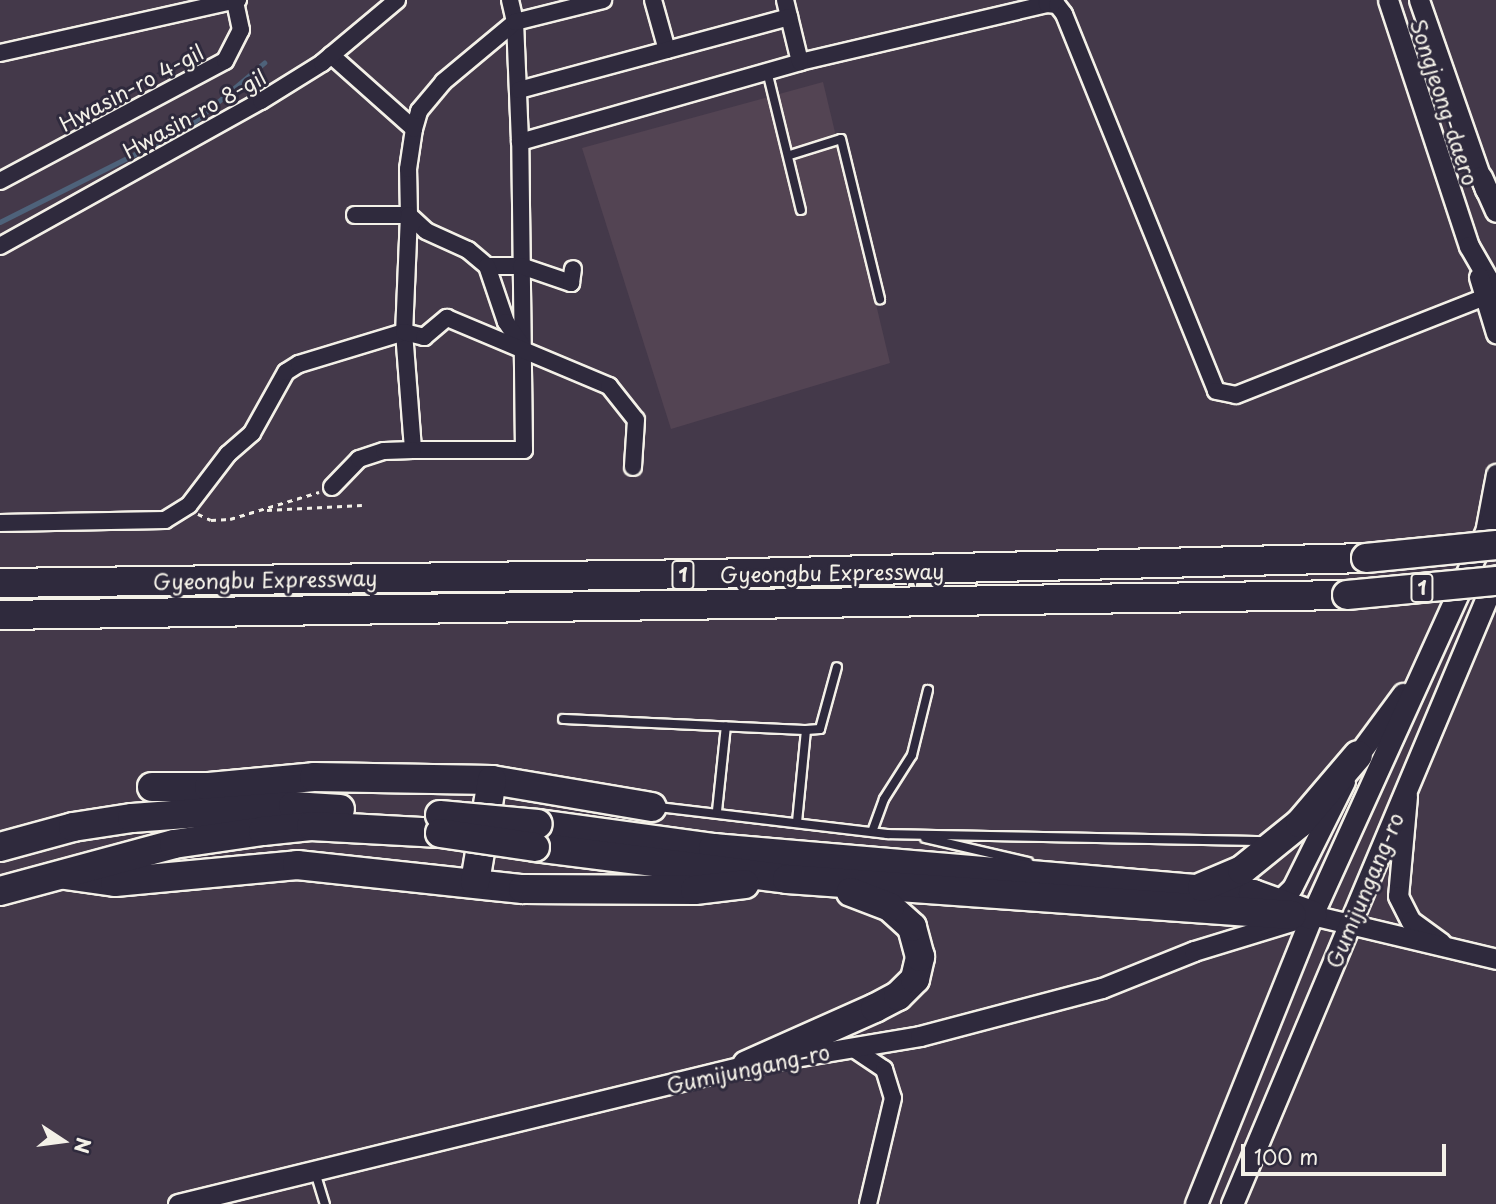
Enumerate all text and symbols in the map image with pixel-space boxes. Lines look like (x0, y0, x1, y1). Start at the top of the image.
street label: Songjeong-daero (1406, 16, 1484, 188)
street label: Hwasin-ro 4-gil (54, 38, 208, 136)
street label: Hwasin-ro 8-gil (118, 63, 270, 163)
street label: Gyeongbu Expressway (719, 557, 945, 587)
road number: 1 (671, 560, 695, 590)
street label: Gyeongbu Expressway (152, 564, 378, 594)
road number: 1 (1410, 572, 1434, 604)
street label: Gumijungang-ro (1320, 809, 1408, 971)
street label: Gumijungang-ro (664, 1038, 832, 1098)
north arrow (28, 1106, 98, 1176)
scale bar (1244, 1130, 1449, 1174)
text: N (68, 1135, 99, 1156)
text: 100 m (1254, 1140, 1318, 1172)

